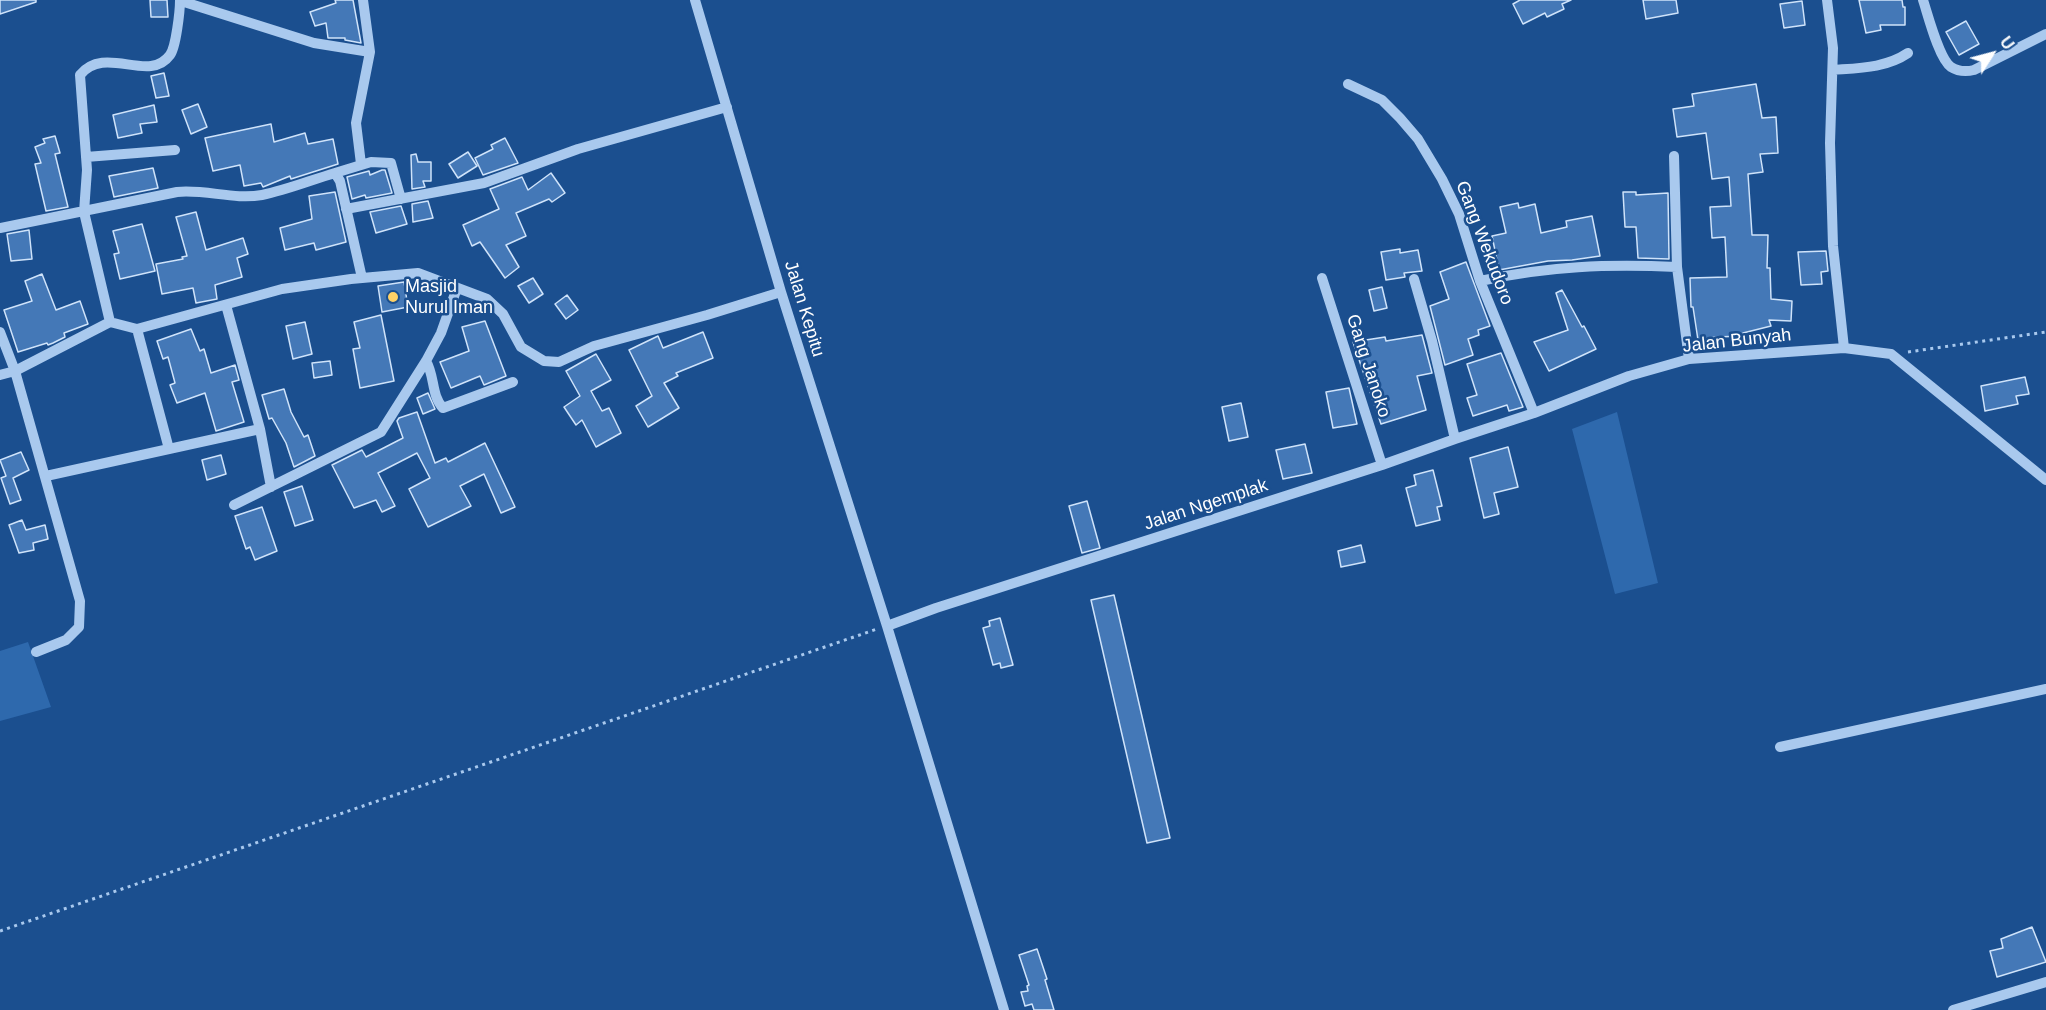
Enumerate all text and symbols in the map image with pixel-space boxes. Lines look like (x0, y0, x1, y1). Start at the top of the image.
north arrow (1962, 24, 2022, 84)
text: U (1997, 33, 2017, 53)
street label: Gang Wekudoro (1450, 178, 1518, 308)
street label: Jalan Kepitu (779, 258, 829, 360)
place label: Masjid Nurul Iman (405, 276, 493, 318)
marker: Masjid Nurul Iman (386, 290, 400, 304)
street label: Gang Janoko (1341, 312, 1395, 420)
street label: Jalan Bunyah (1682, 325, 1792, 357)
street label: Jalan Ngemplak (1141, 475, 1271, 535)

